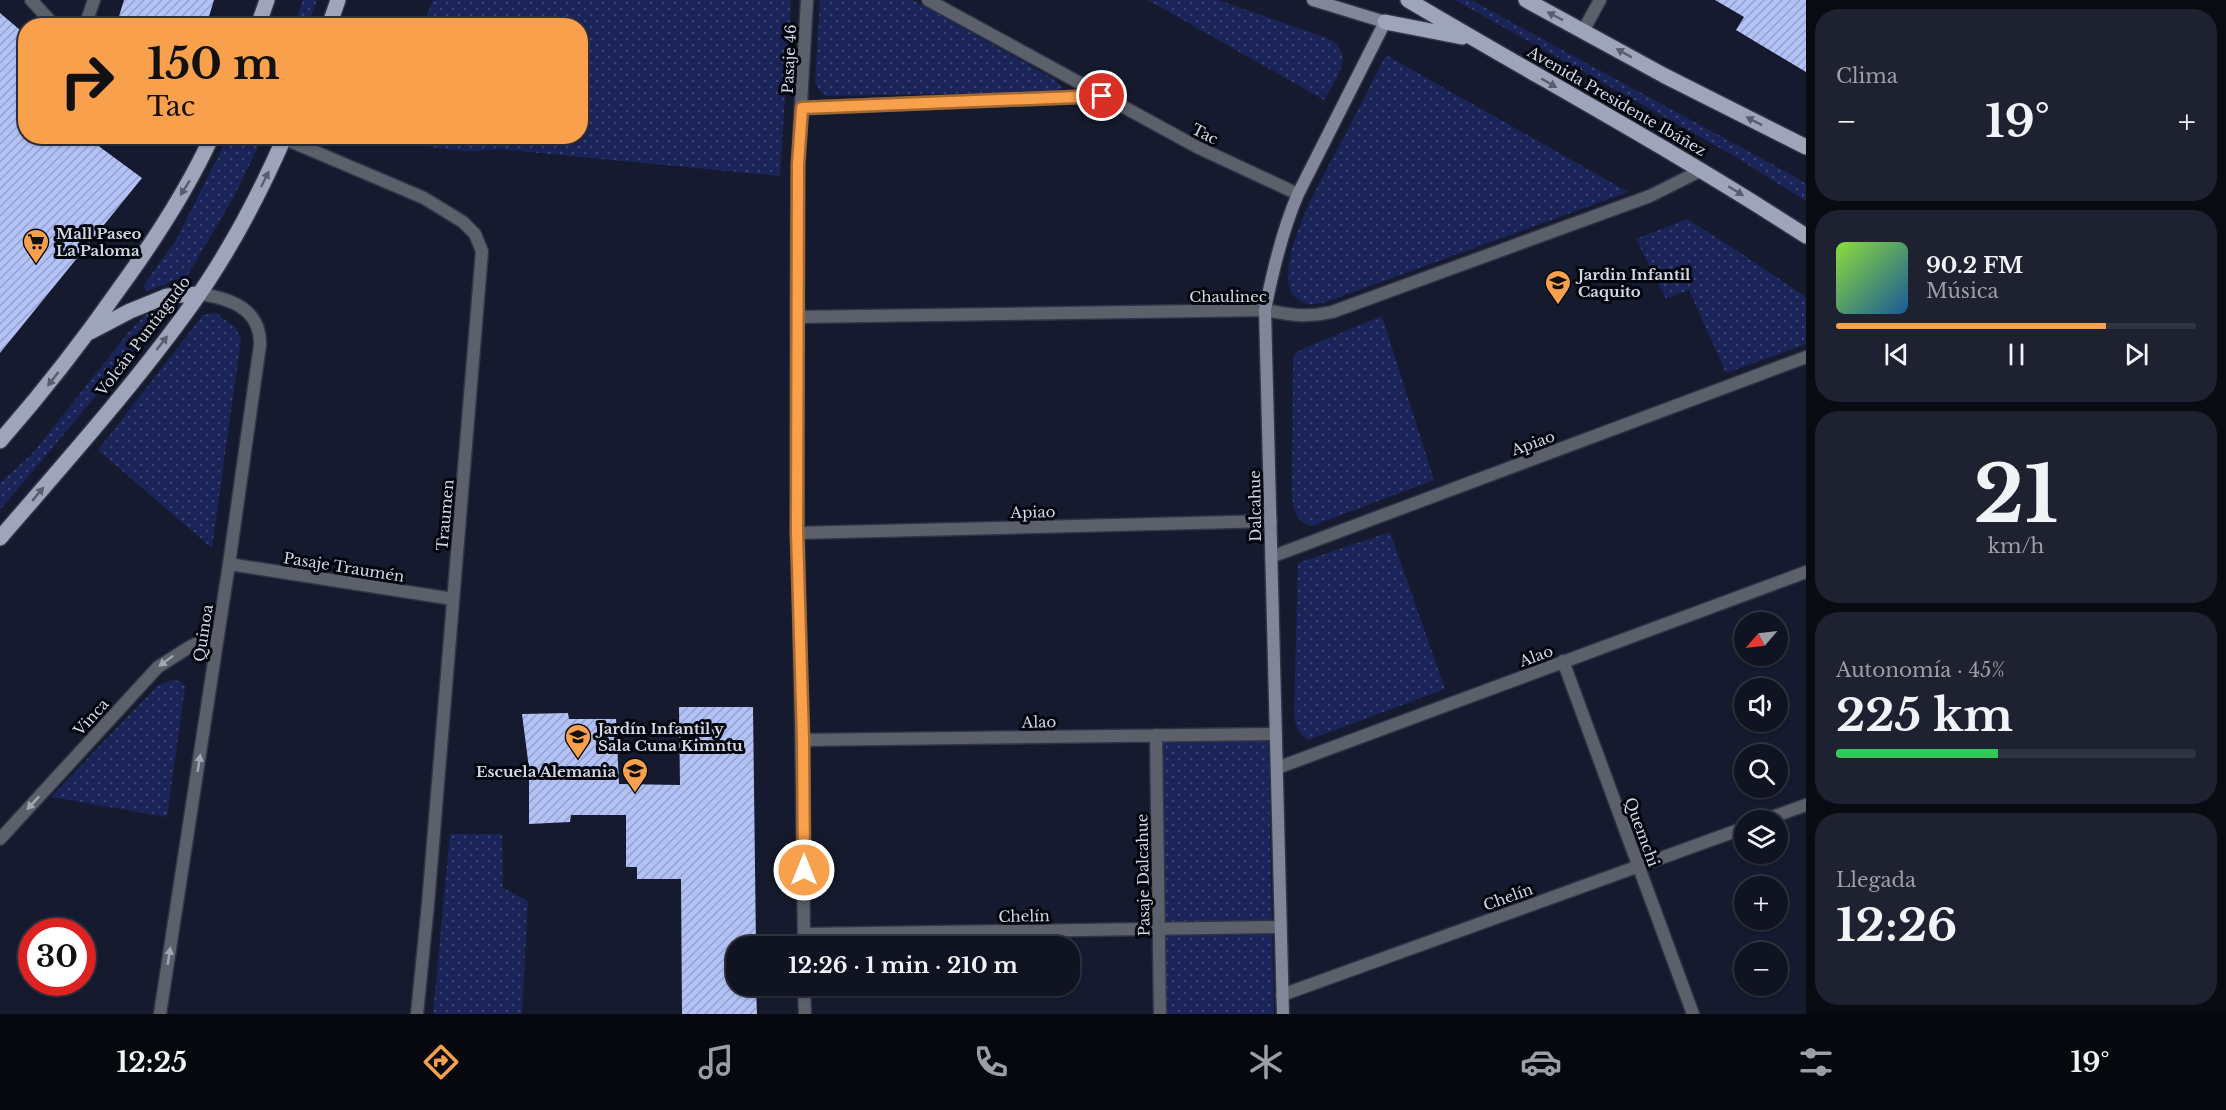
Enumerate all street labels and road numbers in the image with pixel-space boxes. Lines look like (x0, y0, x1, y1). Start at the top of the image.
street label: Pasaje 46 (778, 24, 800, 94)
street label: Avenida Presidente Ibáñez (1523, 41, 1710, 160)
street label: Tac (1189, 119, 1221, 149)
street label: Volcán Puntiagudo (91, 272, 194, 400)
street label: Chaulinec (1189, 287, 1267, 306)
street label: Apiao (1508, 426, 1558, 460)
street label: Dalcahue (1245, 470, 1265, 542)
street label: Traumen (432, 479, 458, 551)
street label: Apiao (1009, 502, 1056, 522)
street label: Pasaje Traumén (282, 548, 406, 586)
street label: Quinoa (189, 602, 217, 663)
street label: Alao (1516, 641, 1556, 671)
street label: Vinca (69, 694, 113, 740)
street label: Alao (1021, 712, 1057, 732)
street label: Quemchi (1621, 795, 1663, 869)
street label: Pasaje Dalcahue (1132, 814, 1154, 936)
street label: Chelín (1481, 879, 1535, 915)
street label: Chelín (998, 906, 1050, 926)

